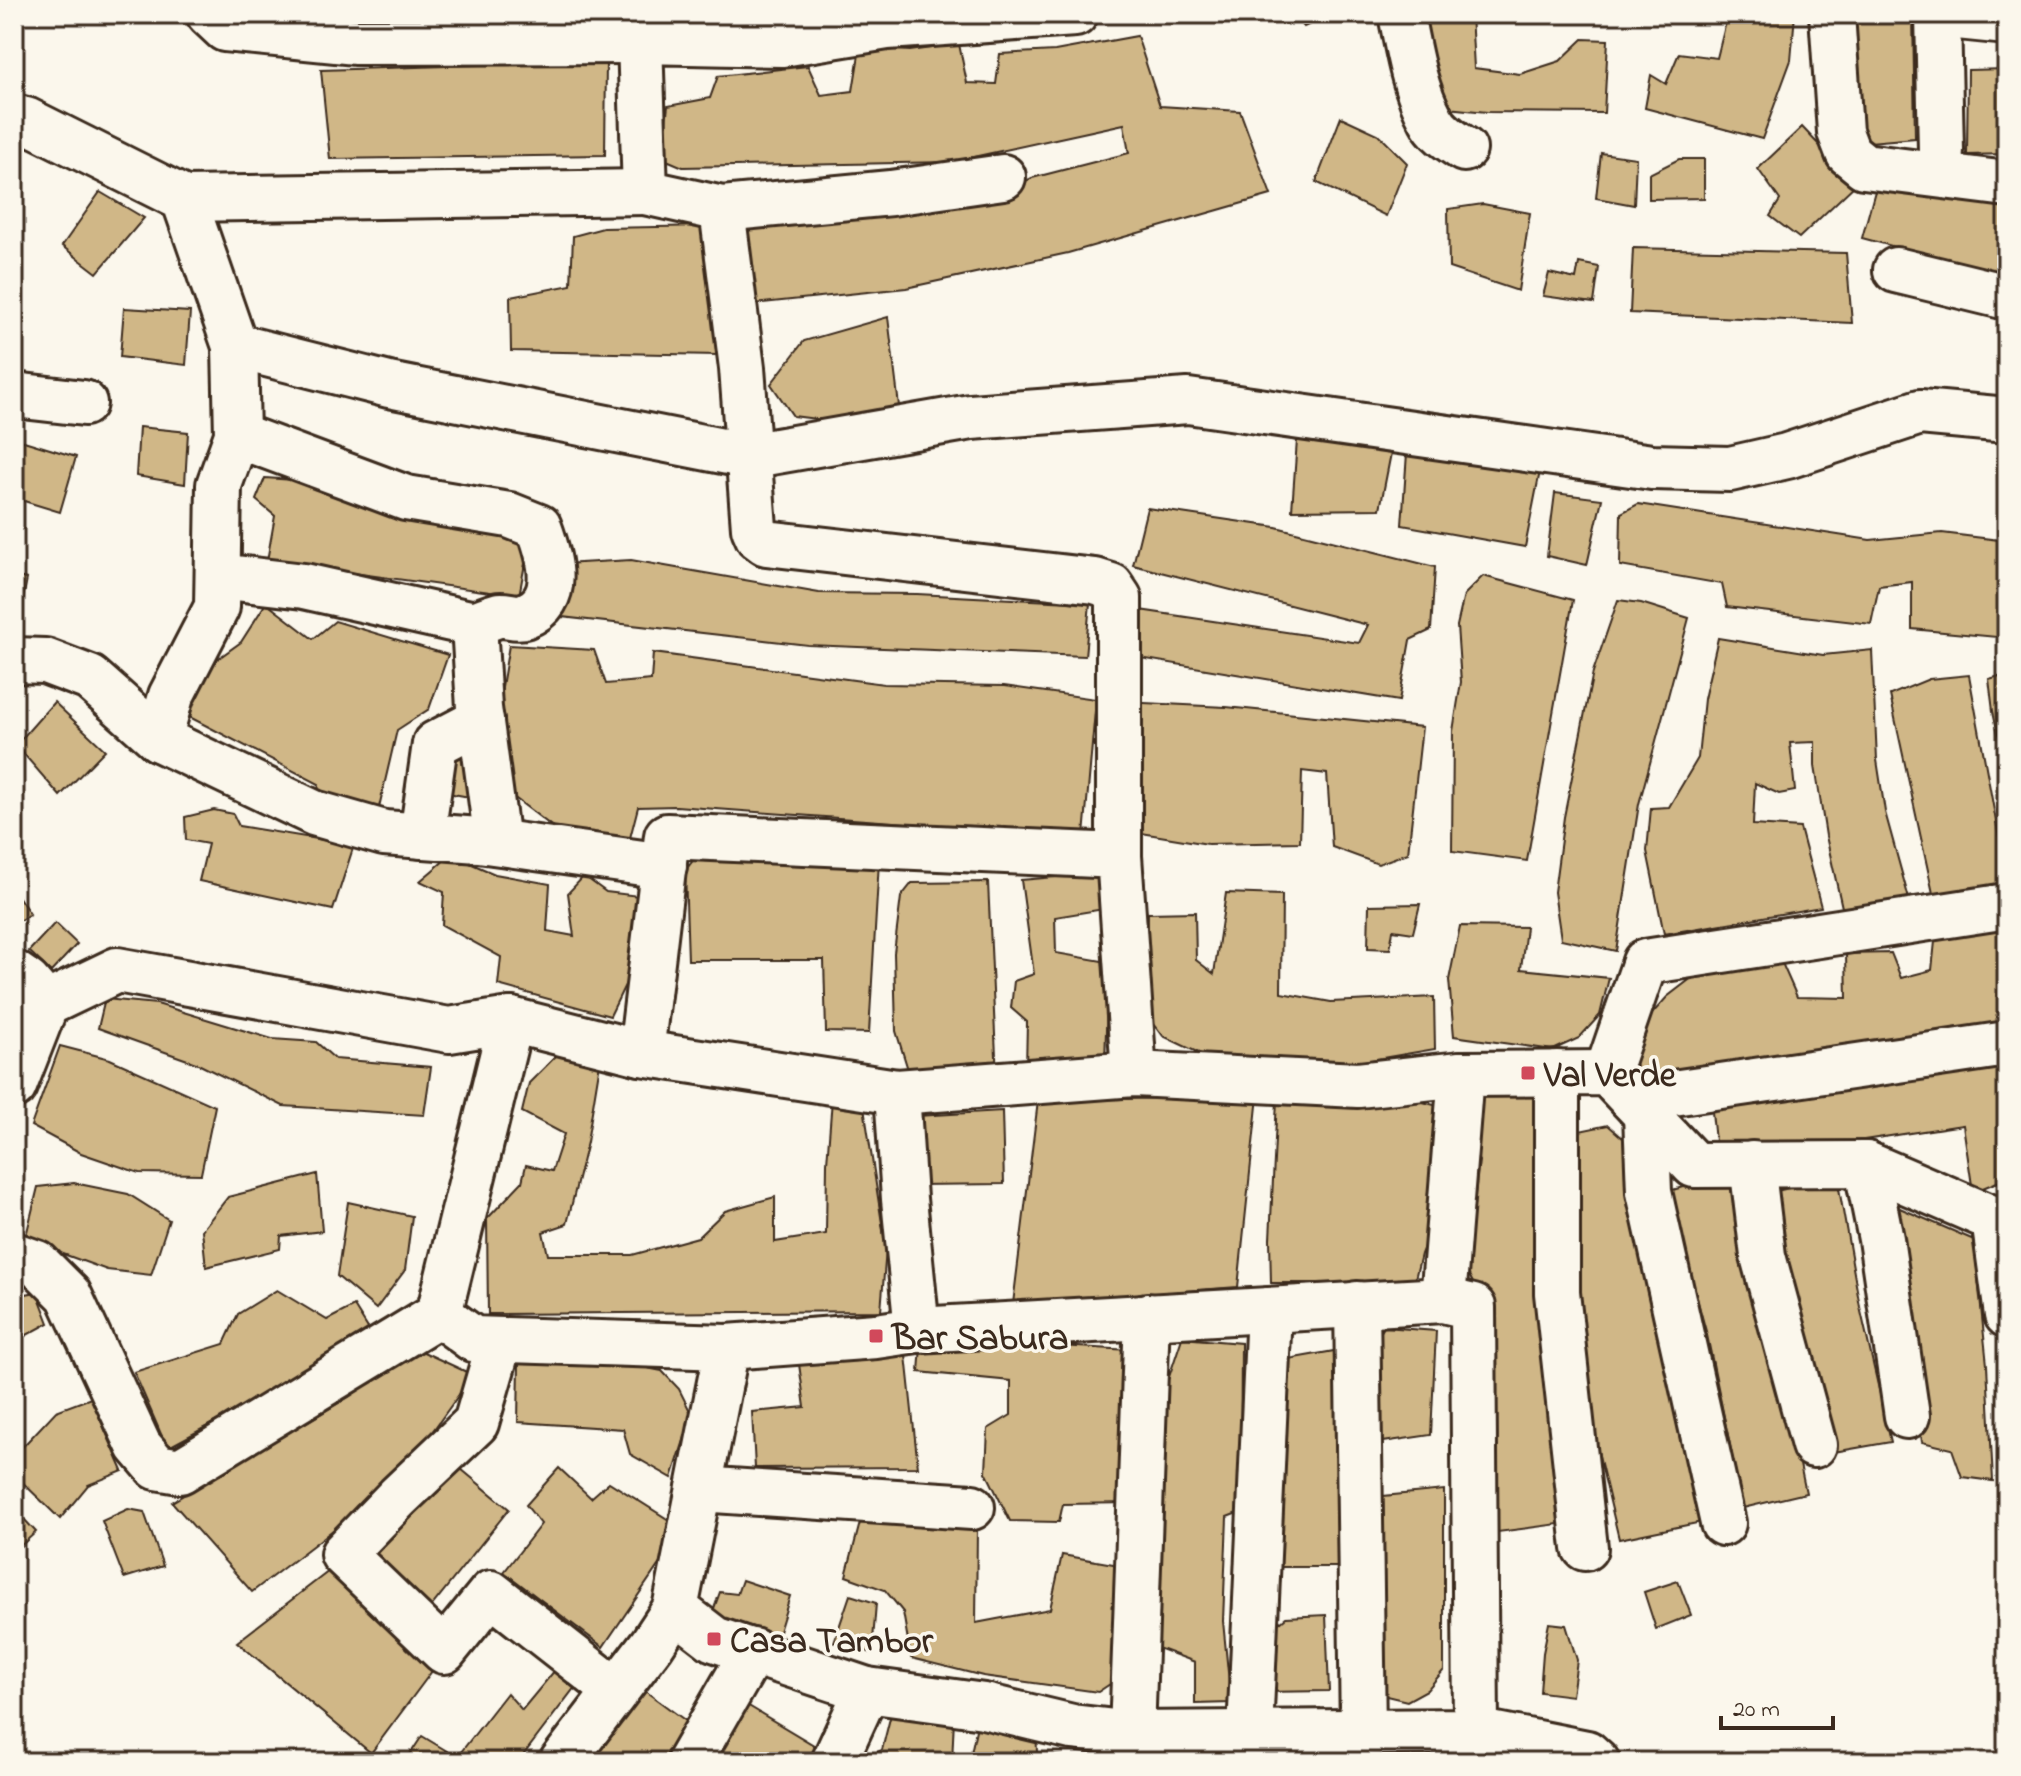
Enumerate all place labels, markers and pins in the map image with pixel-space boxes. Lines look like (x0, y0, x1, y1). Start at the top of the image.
place label: Val Verde (1543, 1051, 1677, 1104)
marker: Val Verde (1519, 1064, 1537, 1082)
place label: Bar Sabura (890, 1314, 1068, 1367)
marker: Bar Sabura (867, 1327, 885, 1345)
place label: Casa Tambor (730, 1617, 934, 1670)
marker: Casa Tambor (705, 1630, 723, 1648)

